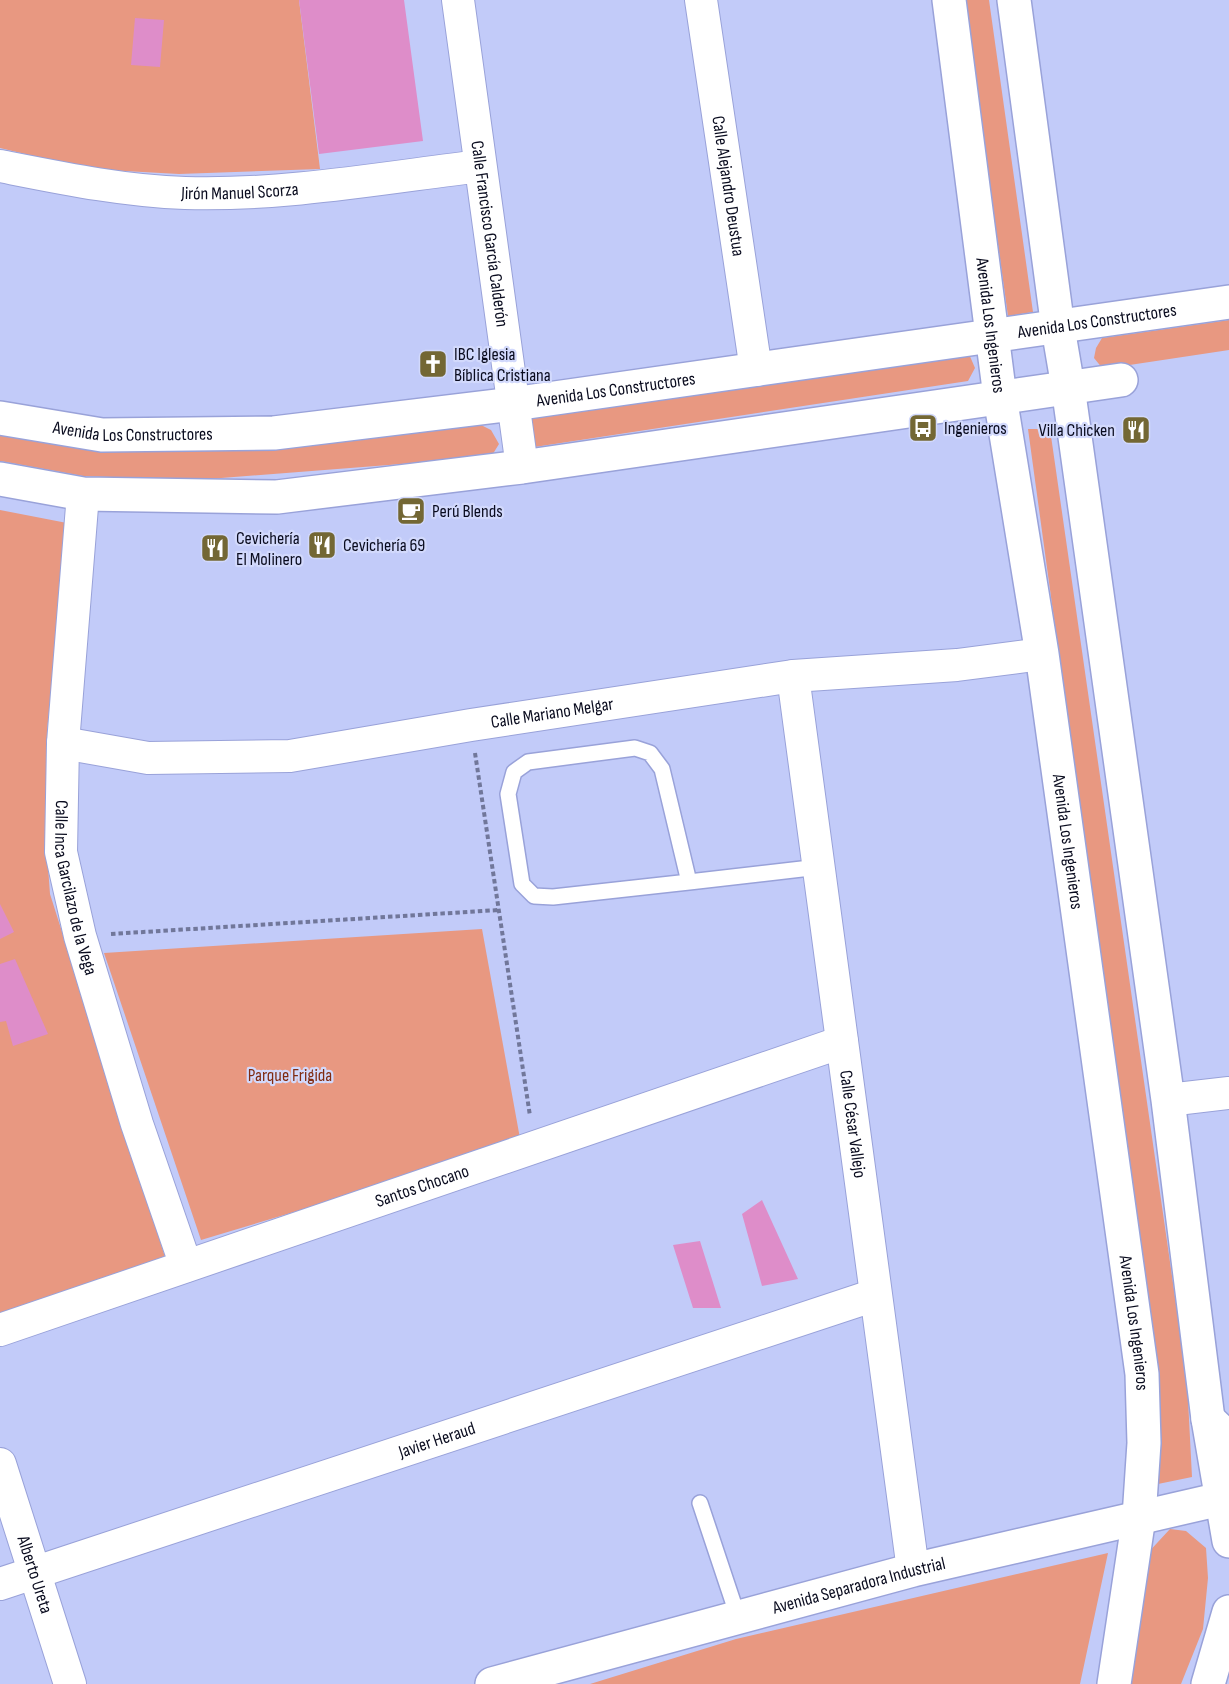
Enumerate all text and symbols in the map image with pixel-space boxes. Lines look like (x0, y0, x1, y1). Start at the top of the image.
street label: Calle Alejandro Deustua (708, 114, 749, 258)
street label: Calle Francisco García Calderón (467, 139, 513, 328)
street label: Jirón Manuel Scorza (180, 178, 299, 204)
street label: Avenida Los Ingenieros (972, 255, 1010, 394)
street label: Avenida Los Constructores (1015, 299, 1178, 343)
place label: IBC Iglesia Bíblica Cristiana (454, 344, 551, 386)
church icon: IBC Iglesia Bíblica Cristiana (417, 348, 449, 380)
street label: Avenida Los Constructores (534, 368, 697, 411)
bus stop icon: Ingenieros (907, 412, 939, 444)
restaurant icon: Villa Chicken (1120, 414, 1152, 446)
street label: Avenida Los Constructores (50, 416, 213, 445)
place label: Ingenieros (944, 418, 1007, 439)
place label: Villa Chicken (1039, 420, 1115, 441)
cafe icon: Perú Blends (395, 495, 427, 527)
place label: Perú Blends (432, 501, 503, 522)
place label: Cevichería El Molinero (236, 528, 302, 570)
restaurant icon: Cevichería 69 (306, 529, 338, 561)
restaurant icon: Cevichería El Molinero (199, 532, 231, 564)
place label: Cevichería 69 (343, 535, 425, 556)
street label: Calle Mariano Melgar (489, 693, 615, 732)
street label: Avenida Los Ingenieros (1048, 772, 1088, 910)
street label: Calle Inca Garcilazo de la Vega (50, 800, 102, 977)
park label: Parque Frigida (248, 1065, 332, 1086)
street label: Calle César Vallejo (836, 1069, 871, 1179)
street label: Santos Chocano (372, 1160, 472, 1211)
street label: Avenida Los Ingenieros (1115, 1253, 1153, 1391)
street label: Javier Heraud (395, 1417, 478, 1462)
street label: Alberto Ureta (13, 1532, 57, 1616)
street label: Avenida Separadora Industrial (769, 1552, 947, 1618)

